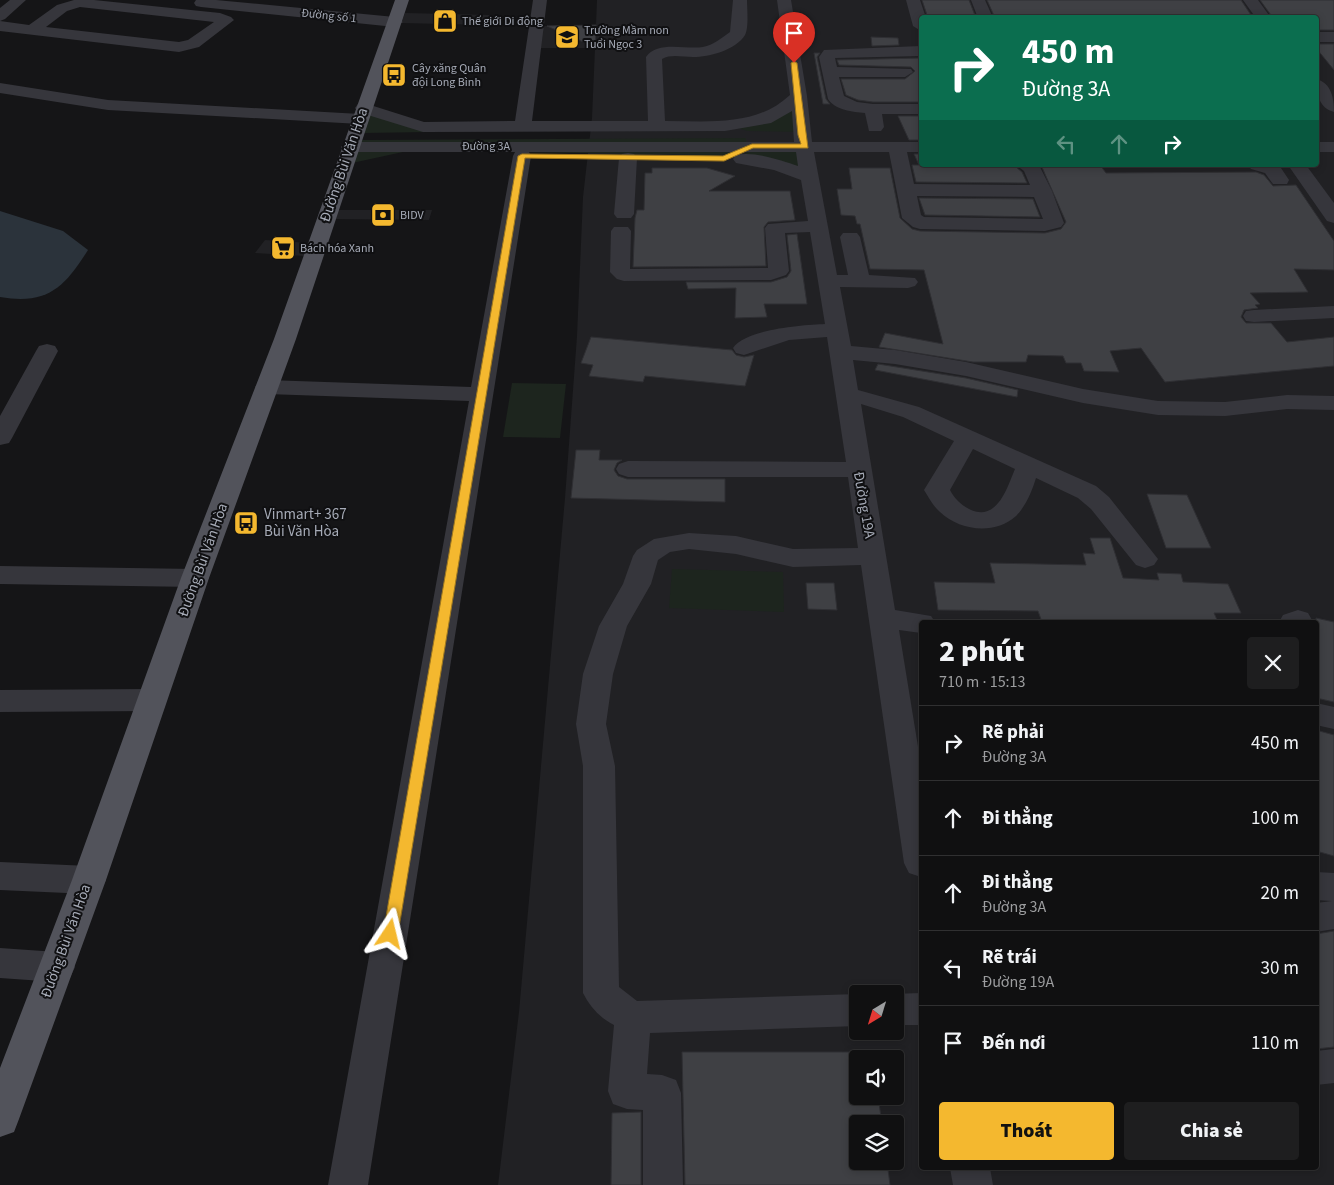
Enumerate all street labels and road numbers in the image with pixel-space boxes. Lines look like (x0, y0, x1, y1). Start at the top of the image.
street label: Đường số 1 (300, 5, 358, 27)
street label: Đường Bùi Văn Hòa (315, 105, 373, 225)
street label: Đường 3A (462, 138, 511, 155)
street label: Đường 19A (848, 470, 880, 541)
street label: Đường Bùi Văn Hòa (173, 500, 233, 620)
street label: Đường Bùi Văn Hòa (36, 881, 96, 1001)

